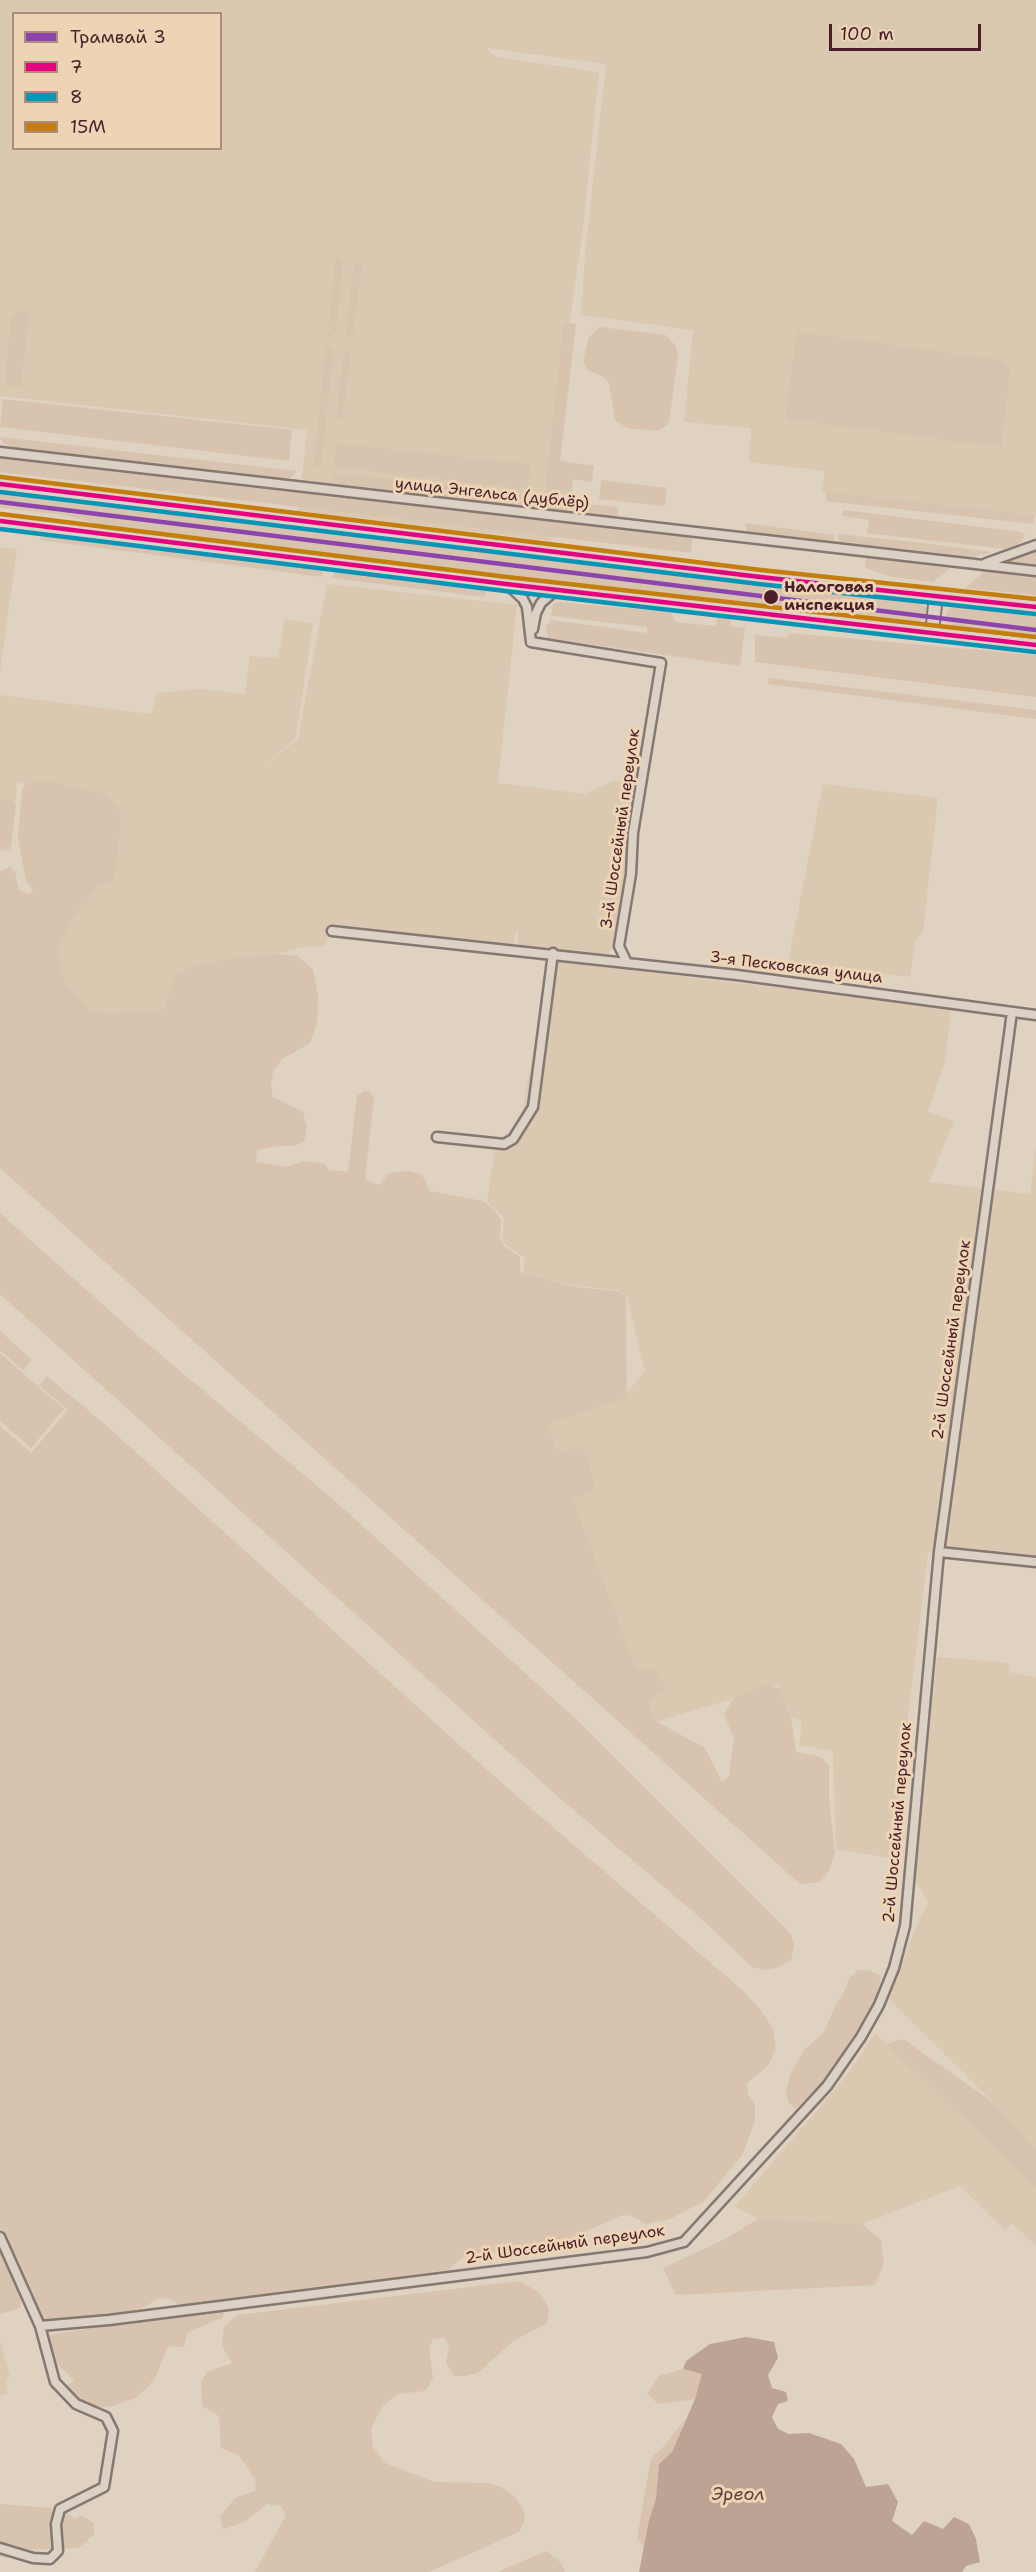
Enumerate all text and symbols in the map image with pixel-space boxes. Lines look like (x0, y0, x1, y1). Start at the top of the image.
legend (12, 12, 222, 150)
scale bar (832, 12, 984, 50)
text: 100 m (840, 22, 894, 46)
text: Трамвай 3 (70, 25, 166, 49)
text: 7 (70, 55, 83, 79)
text: 8 (70, 85, 83, 109)
text: 15М (70, 115, 106, 139)
street label: улица Энгельса (дублёр) (394, 474, 590, 514)
place label: Налоговая инспекция (784, 578, 875, 616)
marker: Налоговая инспекция (762, 588, 780, 606)
street label: 3-й Шоссейный переулок (597, 728, 645, 930)
street label: 3-я Песковская улица (709, 948, 883, 988)
street label: 2-й Шоссейный переулок (928, 1239, 976, 1441)
street label: 2-й Шоссейный переулок (880, 1722, 916, 1924)
street label: 2-й Шоссейный переулок (464, 2221, 666, 2269)
water label: Эреол (712, 2484, 764, 2506)

